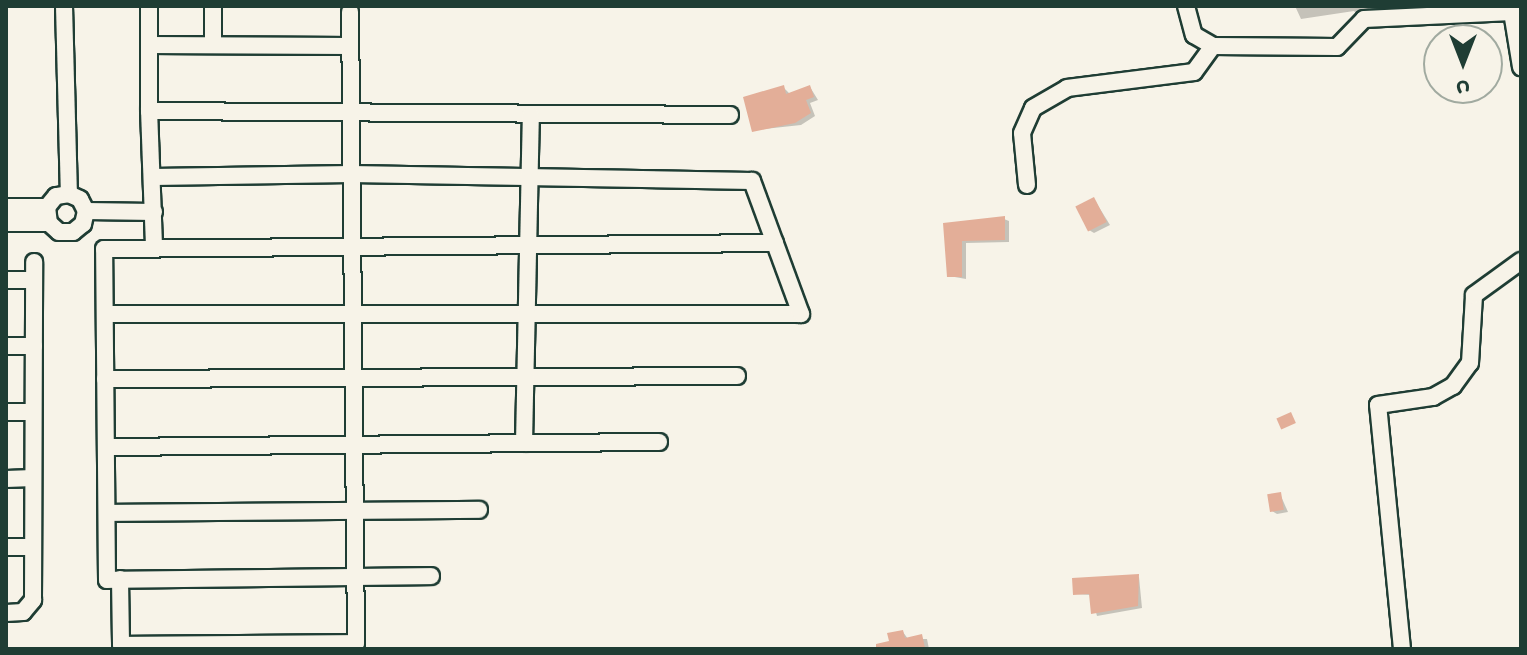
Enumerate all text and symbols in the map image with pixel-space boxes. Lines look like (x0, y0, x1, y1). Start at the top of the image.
north arrow (1423, 24, 1503, 104)
text: U (1457, 73, 1469, 99)

